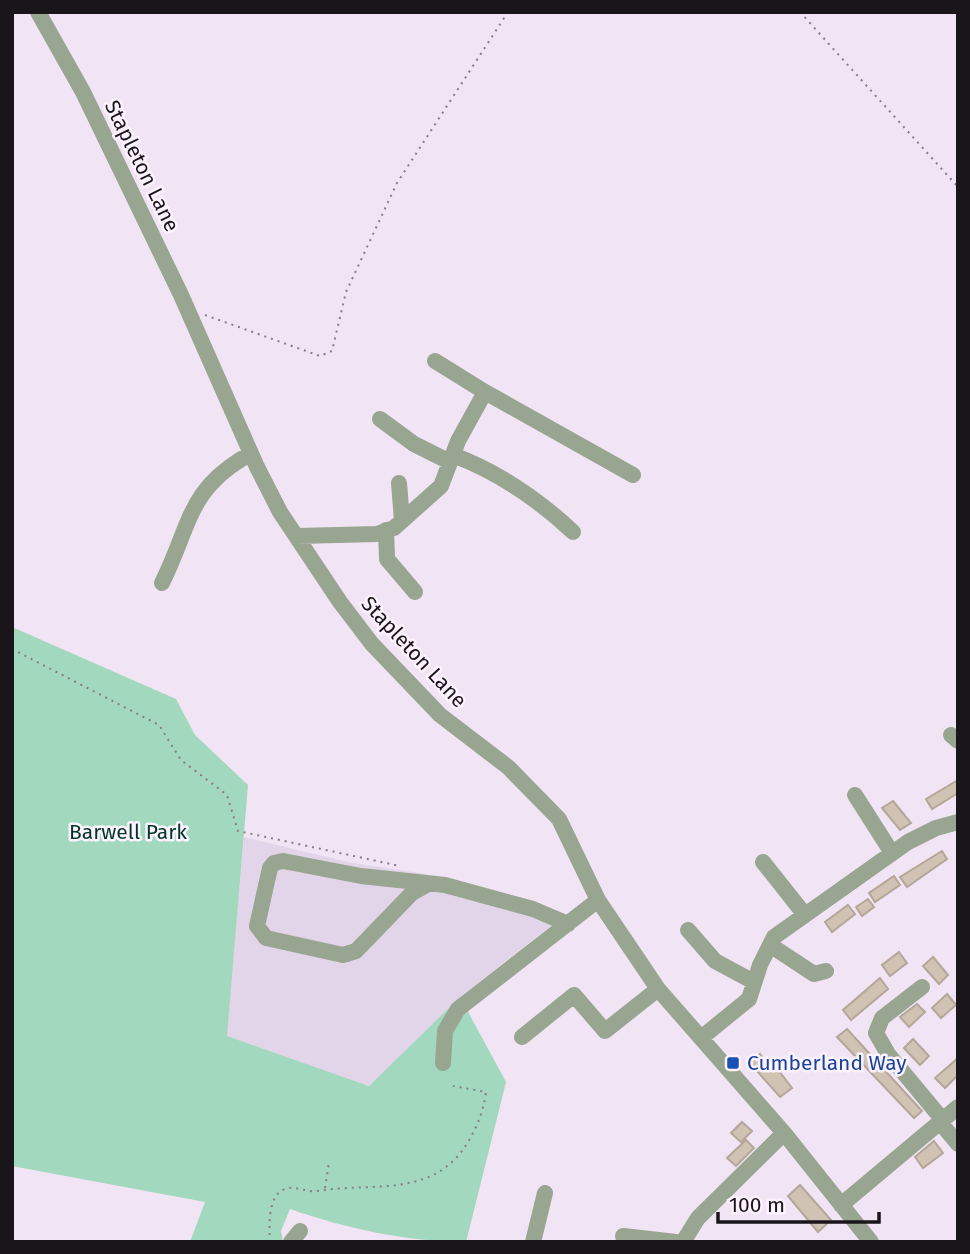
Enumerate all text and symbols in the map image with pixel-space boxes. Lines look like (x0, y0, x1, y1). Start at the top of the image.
street label: Stapleton Lane (99, 96, 185, 236)
street label: Stapleton Lane (356, 591, 472, 713)
park label: Barwell Park (69, 819, 187, 845)
place label: Cumberland Way (747, 1050, 907, 1076)
marker: Cumberland Way (725, 1055, 741, 1071)
scale bar (718, 1180, 879, 1224)
text: 100 m (729, 1192, 785, 1218)

